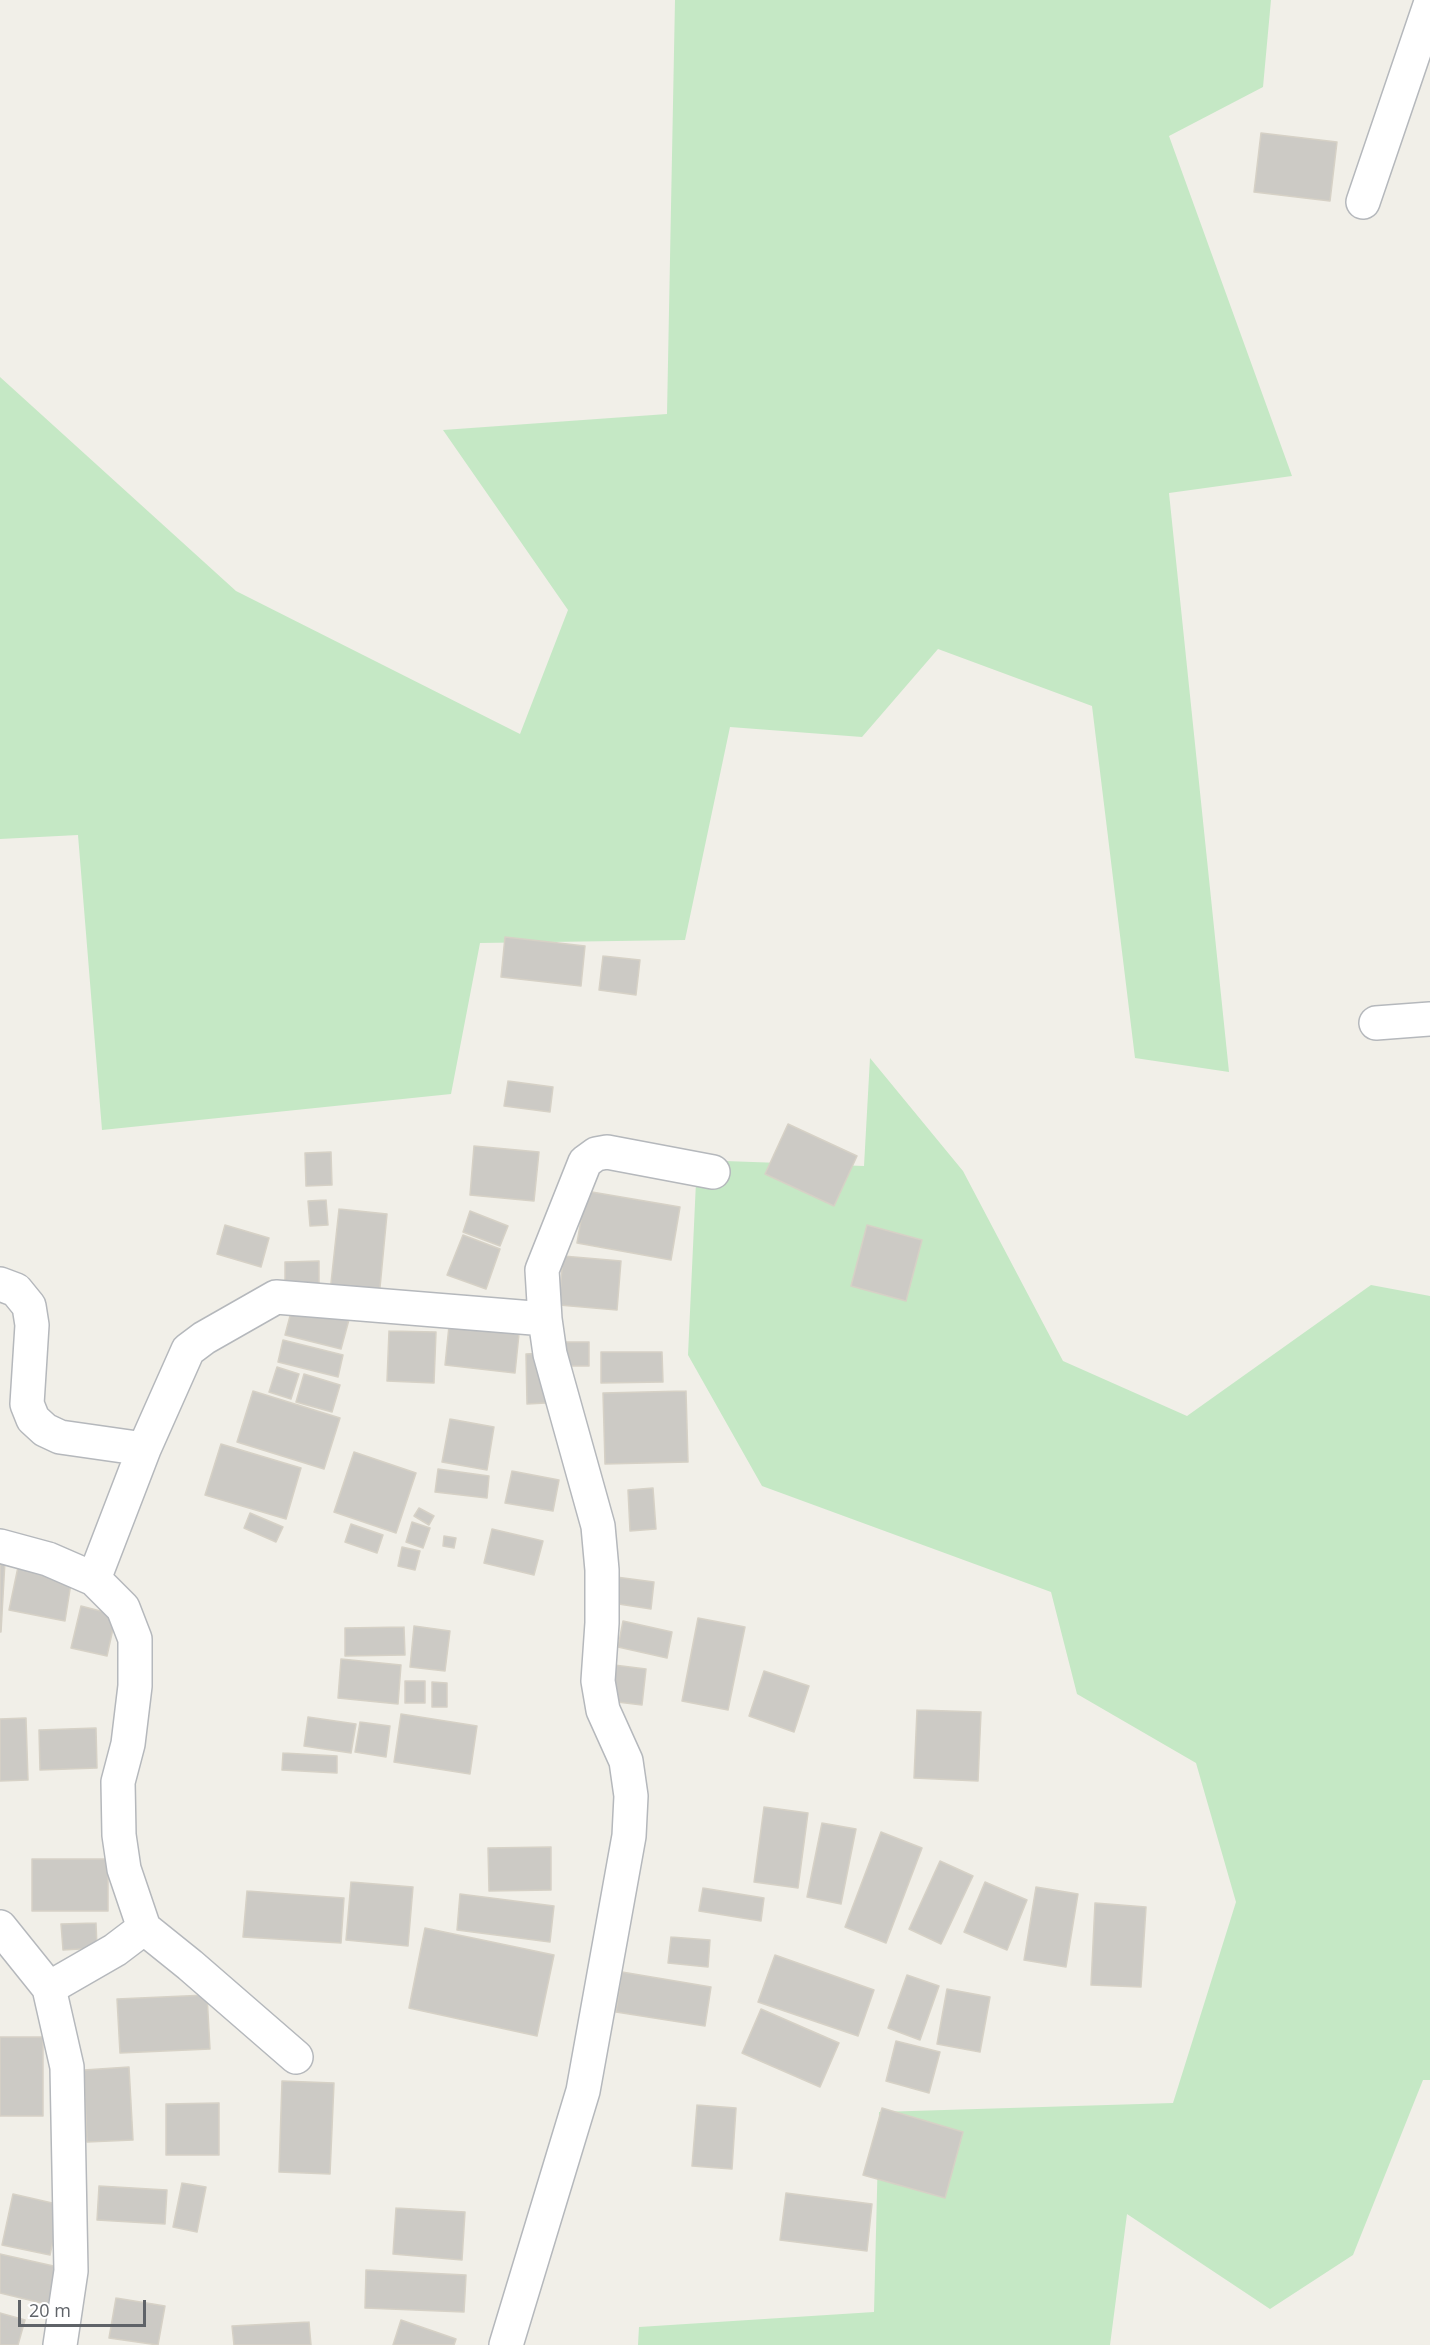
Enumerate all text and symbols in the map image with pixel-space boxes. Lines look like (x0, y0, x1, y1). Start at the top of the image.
scale bar (21, 2288, 148, 2326)
text: 20 m (29, 2298, 71, 2322)

